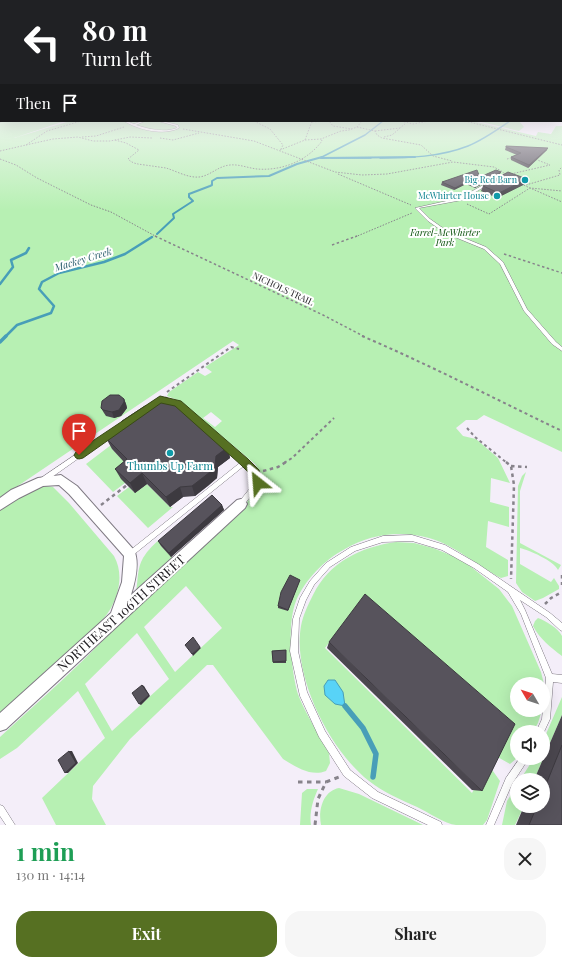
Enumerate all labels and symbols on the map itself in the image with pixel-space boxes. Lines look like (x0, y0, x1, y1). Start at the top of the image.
place label: Big Red Barn (464, 173, 518, 185)
marker: Big Red Barn (520, 175, 530, 185)
place label: McWhirter House (418, 189, 489, 201)
marker: McWhirter House (492, 191, 502, 201)
park label: Farrel-McWhirter Park (409, 226, 481, 248)
water label: Mackey Creek (52, 244, 113, 275)
street label: NICHOLS TRAIL (251, 269, 317, 308)
pin (62, 414, 96, 455)
marker: Thumbs Up Farm (165, 448, 175, 458)
place label: Thumbs Up Farm (127, 458, 213, 473)
position arrow (237, 462, 279, 504)
street label: NORTHEAST 106TH STREET (53, 550, 188, 675)
north arrow (510, 677, 550, 717)

